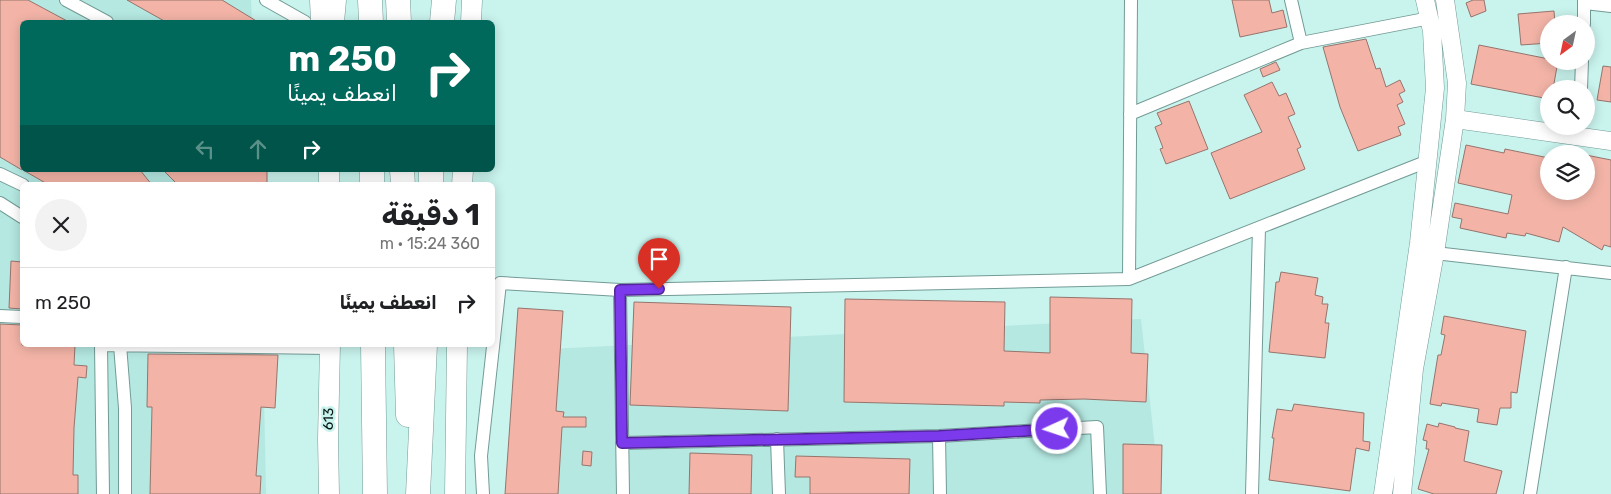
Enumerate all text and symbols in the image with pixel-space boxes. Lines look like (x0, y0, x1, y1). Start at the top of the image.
north arrow (1540, 15, 1595, 70)
map controls (1540, 15, 1595, 200)
text: 250 m (288, 38, 397, 80)
icon: right (415, 40, 480, 105)
text: انعطف يمينًا (287, 80, 397, 107)
button: search (1540, 80, 1595, 135)
icon: left (191, 135, 219, 163)
icon: ahead (244, 135, 272, 163)
icon: right (297, 135, 325, 163)
button: layers (1540, 145, 1595, 200)
text: 1 دقيقة (382, 197, 480, 233)
button: close (35, 199, 87, 251)
text: 360 m · 15:24 (380, 234, 480, 253)
pin (638, 238, 680, 289)
icon: arrive (645, 245, 673, 273)
icon: right (452, 289, 480, 317)
text: 250 m (35, 291, 91, 314)
text: انعطف يمينًا (340, 291, 437, 314)
position arrow (1030, 402, 1082, 454)
street label: 613 (320, 408, 337, 430)

